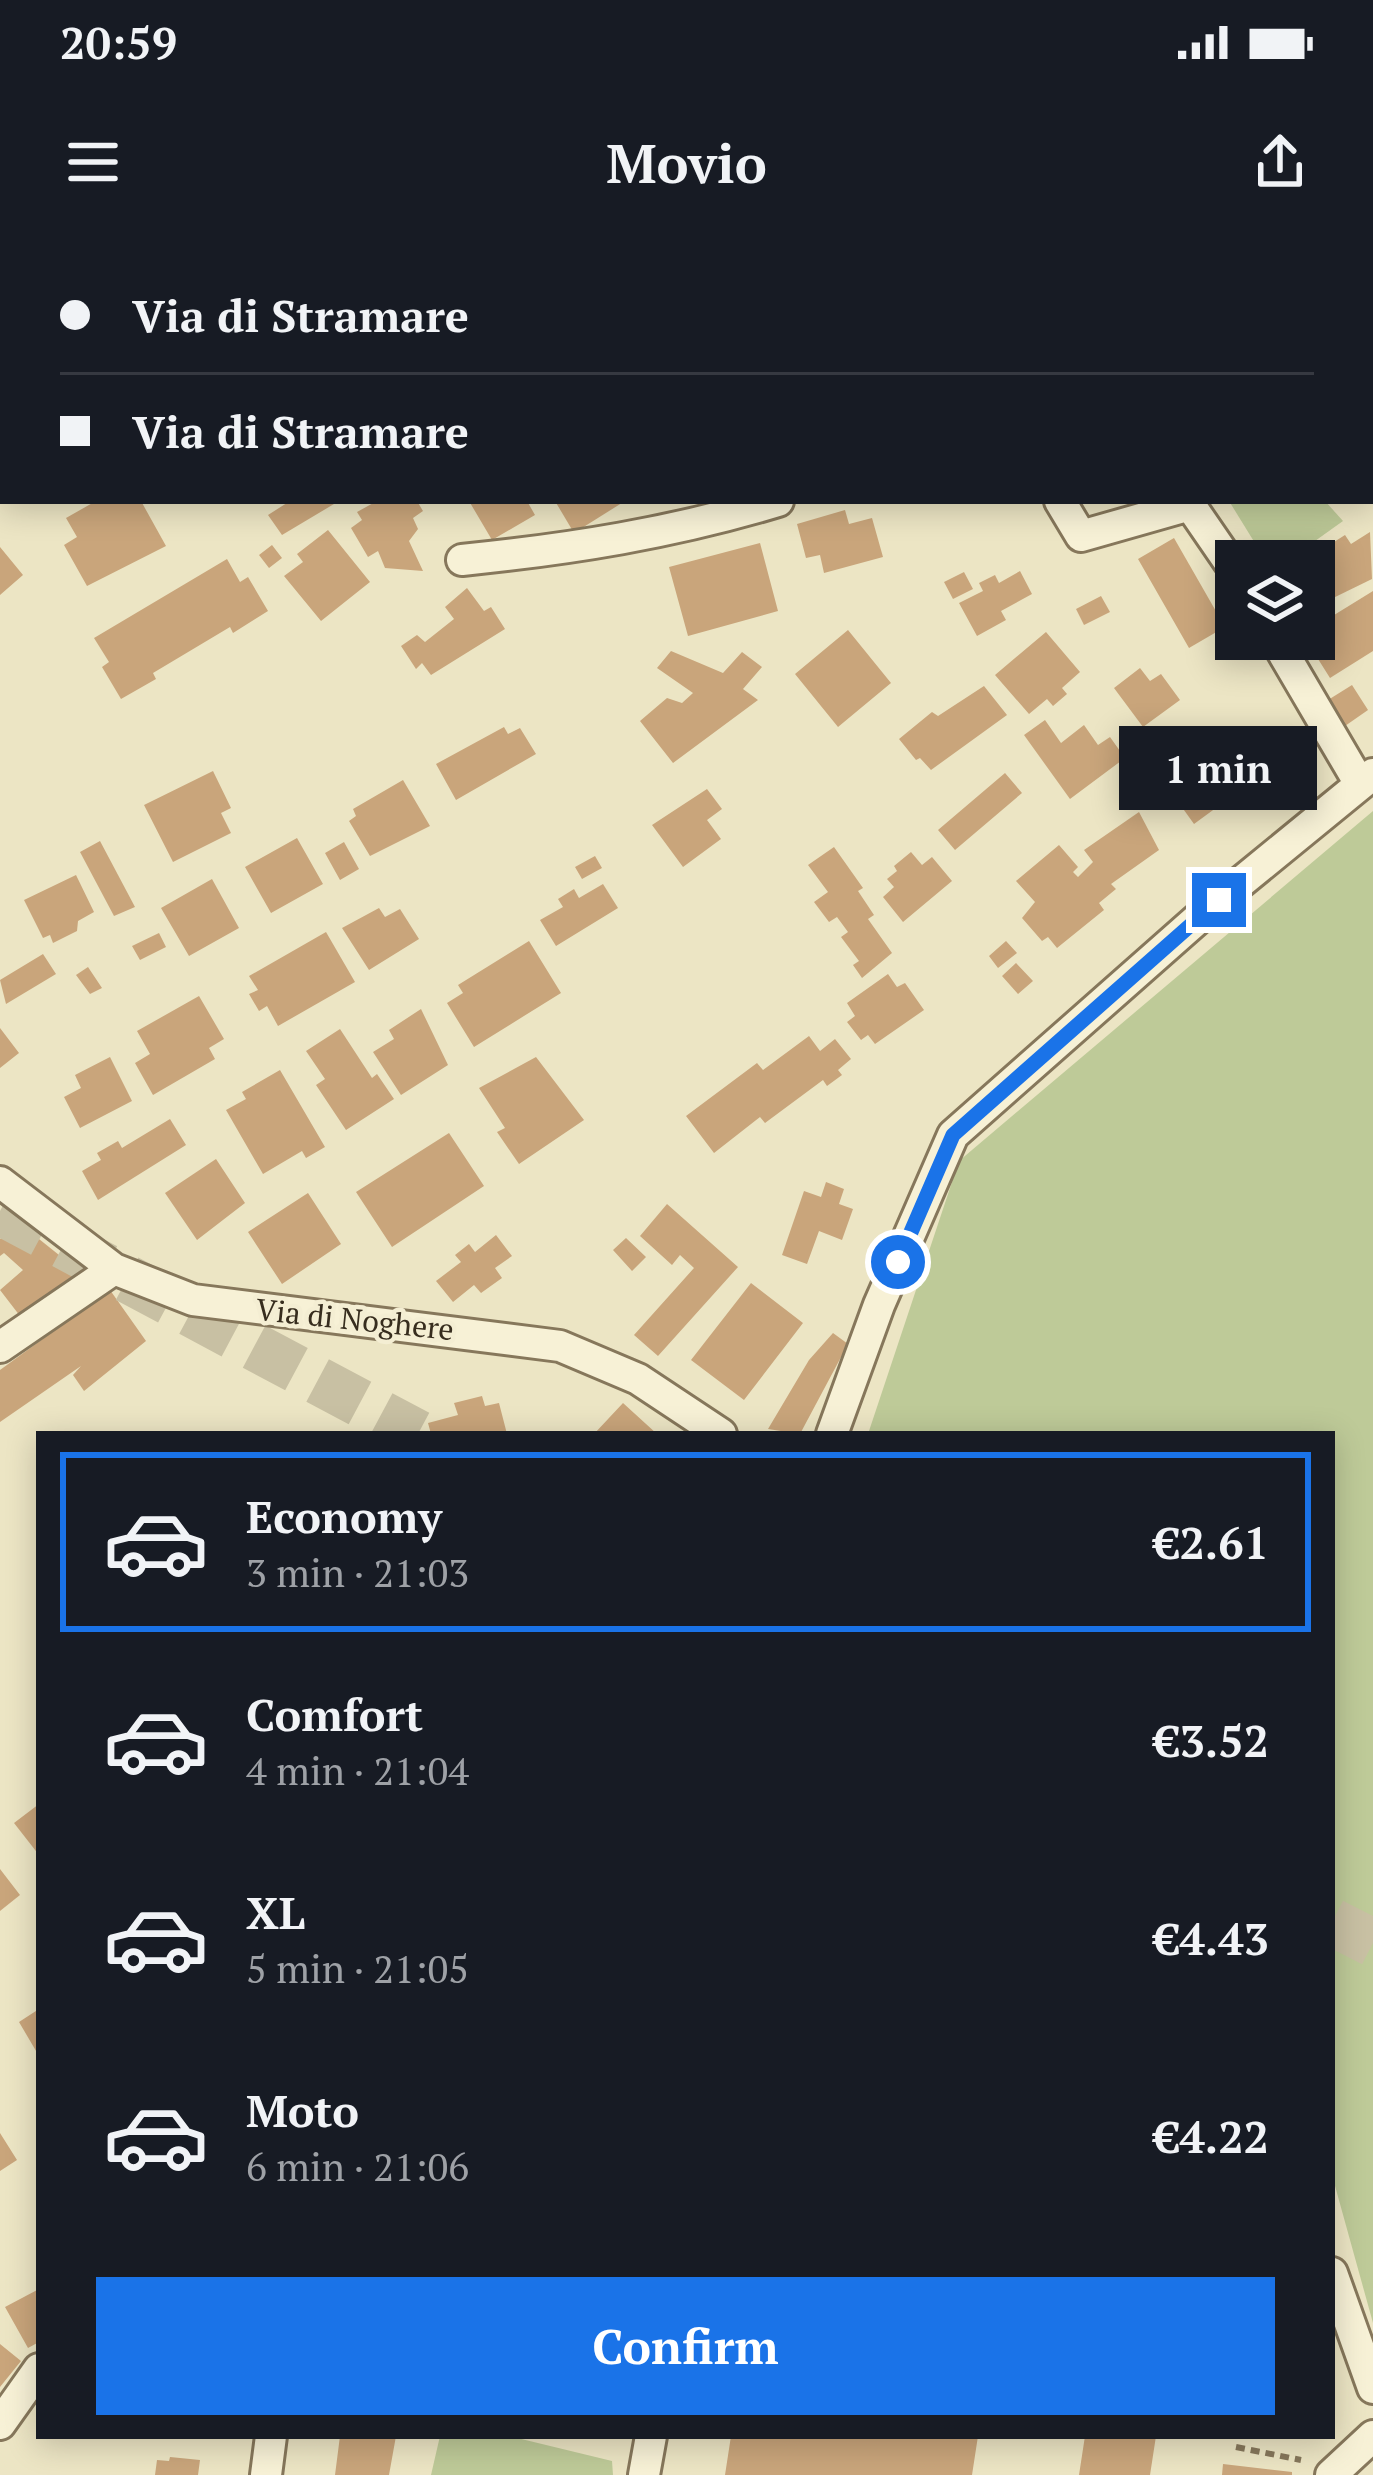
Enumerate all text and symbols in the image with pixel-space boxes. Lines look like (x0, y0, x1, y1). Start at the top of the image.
text: 20:59 (60, 12, 177, 72)
text: Movio (606, 127, 767, 198)
icon: menu (60, 129, 126, 195)
icon: share (1247, 129, 1313, 195)
text: Via di Stramare (132, 285, 469, 345)
text: Via di Stramare (132, 401, 469, 461)
map controls (1215, 540, 1335, 660)
button: layers (1215, 540, 1335, 660)
callout: 1 min (1120, 726, 1318, 810)
text: 1 min (1165, 742, 1271, 794)
route end (1192, 873, 1246, 927)
route start (871, 1235, 925, 1289)
street label: Via di Noghere (254, 1289, 456, 1349)
text: Economy (246, 1486, 442, 1546)
icon: car (102, 1488, 210, 1596)
text: €2.61 (1154, 1512, 1269, 1572)
text: 3 min · 21:03 (246, 1546, 469, 1598)
text: Comfort (246, 1684, 423, 1744)
icon: car (102, 1686, 210, 1794)
text: €3.52 (1154, 1710, 1269, 1770)
text: 4 min · 21:04 (246, 1744, 469, 1796)
text: XL (246, 1882, 305, 1942)
icon: car (102, 1884, 210, 1992)
text: €4.43 (1154, 1908, 1269, 1968)
text: 5 min · 21:05 (246, 1942, 469, 1994)
text: Moto (246, 2080, 359, 2140)
icon: car (102, 2082, 210, 2190)
text: €4.22 (1154, 2106, 1269, 2166)
text: 6 min · 21:06 (246, 2140, 469, 2192)
button: Confirm (96, 2277, 1275, 2415)

